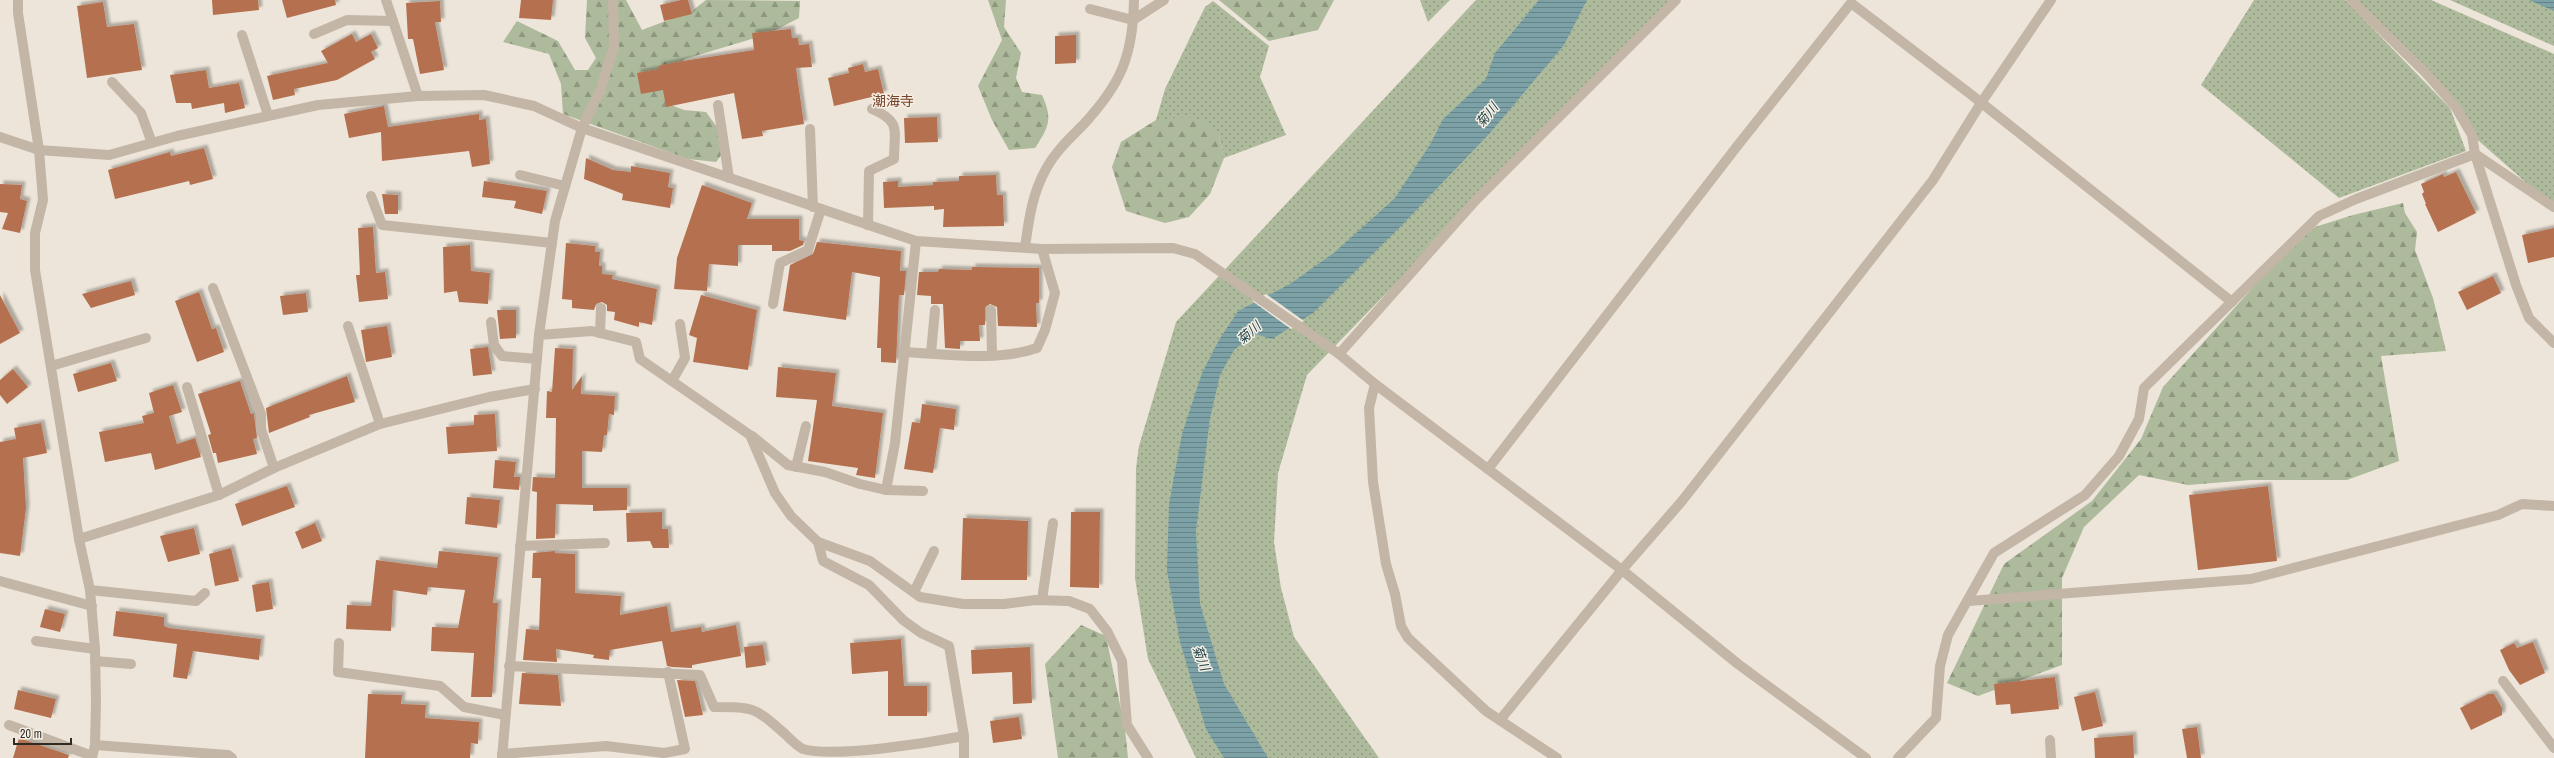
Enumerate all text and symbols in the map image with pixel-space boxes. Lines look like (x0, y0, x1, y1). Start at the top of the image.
district label: 潮海寺 (872, 92, 914, 110)
water label: 菊川 (1472, 98, 1503, 130)
water label: 菊川 (1234, 317, 1266, 348)
water label: 菊川 (1188, 643, 1214, 675)
scale bar (14, 720, 71, 746)
text: 20 m (20, 726, 42, 742)

